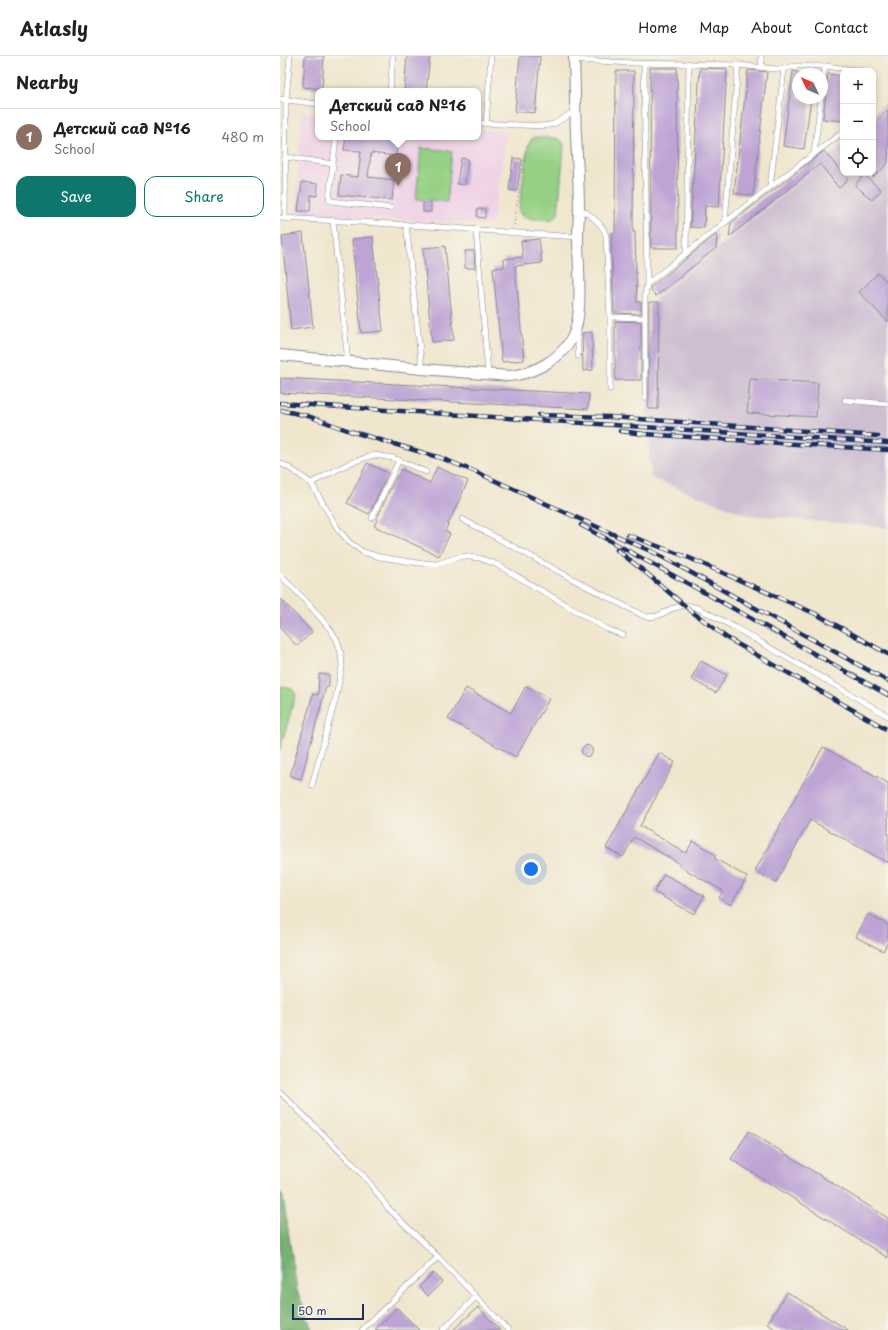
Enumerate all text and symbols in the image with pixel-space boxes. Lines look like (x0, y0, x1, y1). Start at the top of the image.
text: Atlasly (20, 14, 88, 42)
text: Home (638, 17, 677, 38)
text: Map (699, 17, 729, 38)
text: About (751, 17, 792, 38)
text: Contact (814, 17, 868, 38)
north arrow (792, 68, 828, 104)
map controls (840, 68, 876, 176)
button: + (840, 68, 876, 104)
text: Nearby (16, 69, 78, 95)
popup (315, 88, 481, 140)
text: Детский сад №16 (330, 93, 466, 116)
button: − (840, 104, 876, 140)
text: Детский сад №16 (54, 116, 191, 139)
text: School (330, 116, 371, 135)
text: 1 (26, 127, 32, 146)
text: 480 m (222, 127, 264, 146)
text: School (54, 139, 95, 158)
button: locate (840, 140, 876, 176)
pin: 1 (385, 153, 411, 186)
button: Save (16, 176, 136, 217)
button: Share (144, 176, 264, 217)
your location (521, 859, 541, 879)
scale bar (292, 1302, 364, 1321)
text: 50 m (298, 1302, 327, 1319)

